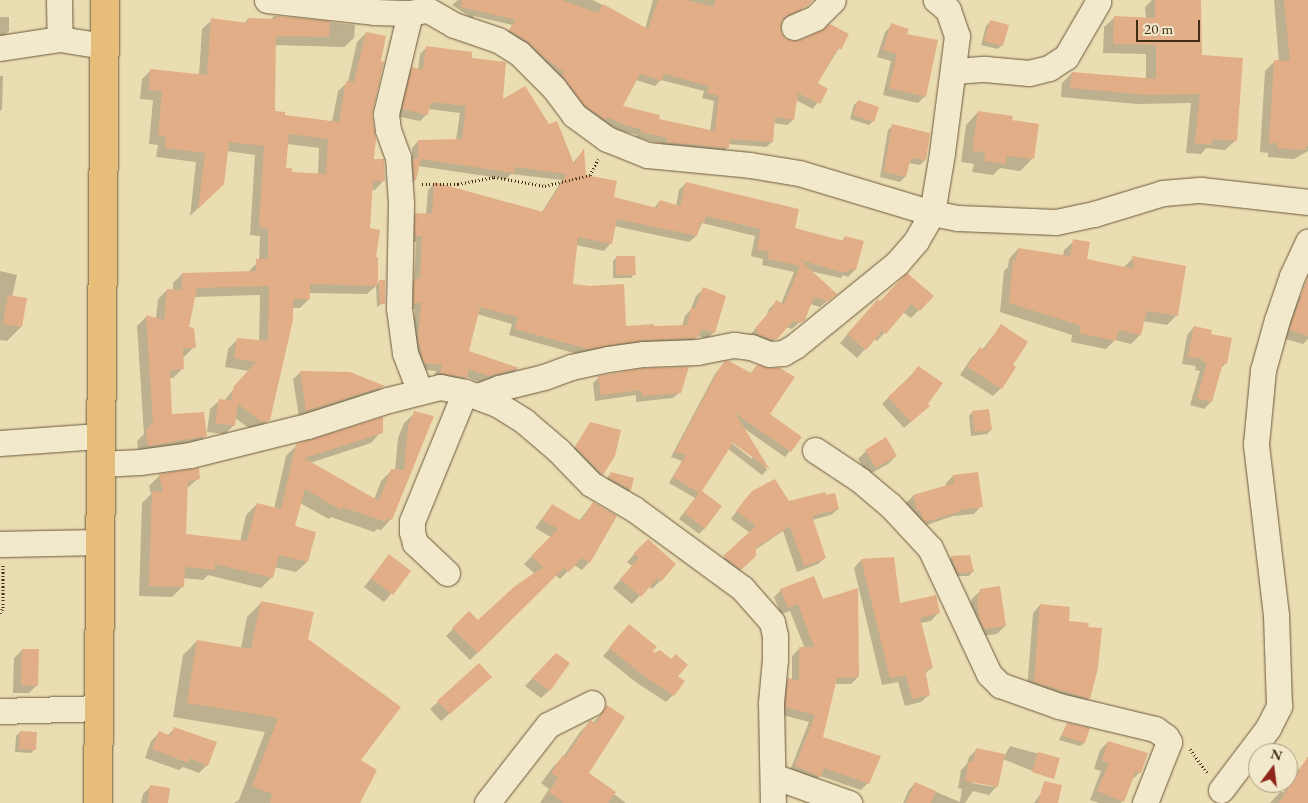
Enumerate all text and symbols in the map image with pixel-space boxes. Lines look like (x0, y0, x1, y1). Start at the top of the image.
scale bar (1138, 10, 1202, 42)
text: 20 m (1144, 19, 1173, 38)
north arrow (1248, 743, 1298, 793)
text: N (1269, 744, 1284, 765)

